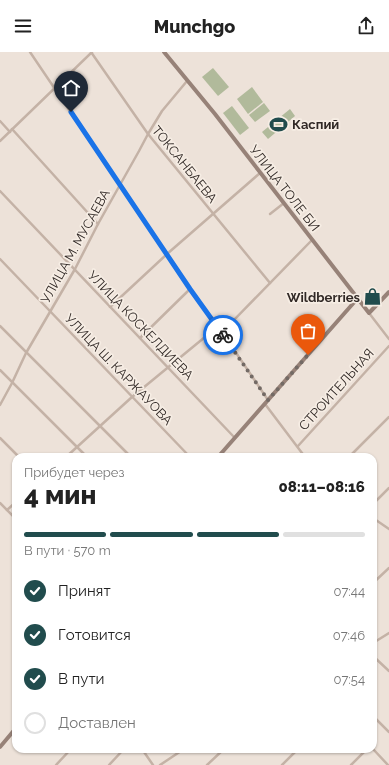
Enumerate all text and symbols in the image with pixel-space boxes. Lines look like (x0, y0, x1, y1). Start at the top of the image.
icon: menu (12, 15, 34, 37)
icon: share (355, 15, 377, 37)
text: Munchgo (154, 16, 235, 37)
pin (54, 71, 88, 112)
icon: home (60, 77, 82, 99)
sports icon: Каспий (269, 114, 289, 134)
place label: Каспий (292, 117, 339, 132)
street label: ТОКСАНБАЕВА (149, 123, 220, 206)
street label: УЛИЦА ТОЛЕ БИ (246, 142, 323, 234)
street label: УЛИЦА М. МУСАЕВА (38, 186, 113, 306)
street label: УЛИЦА КОСКЕЛДИЕВА (85, 268, 197, 383)
shop icon: Wildberries (363, 287, 383, 307)
place label: Wildberries (287, 290, 361, 305)
street label: УЛИЦА Ш. КАРЖАУОВА (62, 311, 176, 428)
pin (291, 314, 325, 355)
courier (203, 315, 243, 355)
icon: bag (297, 320, 319, 342)
icon: bike (212, 324, 234, 346)
street label: СТРОИТЕЛЬНАЯ (296, 346, 377, 433)
text: Прибудет через (24, 465, 124, 480)
text: 08:11–08:16 (279, 478, 365, 496)
text: 4 мин (24, 480, 96, 510)
text: В пути · 570 m (24, 543, 111, 558)
icon: check (24, 580, 46, 602)
text: Принят (58, 582, 111, 600)
text: 07:44 (334, 584, 365, 599)
icon: check (24, 624, 46, 646)
text: Готовится (58, 626, 131, 644)
text: 07:46 (333, 628, 365, 643)
icon: check (24, 668, 46, 690)
text: В пути (58, 670, 105, 688)
text: 07:54 (334, 672, 365, 687)
text: Доставлен (58, 714, 136, 732)

